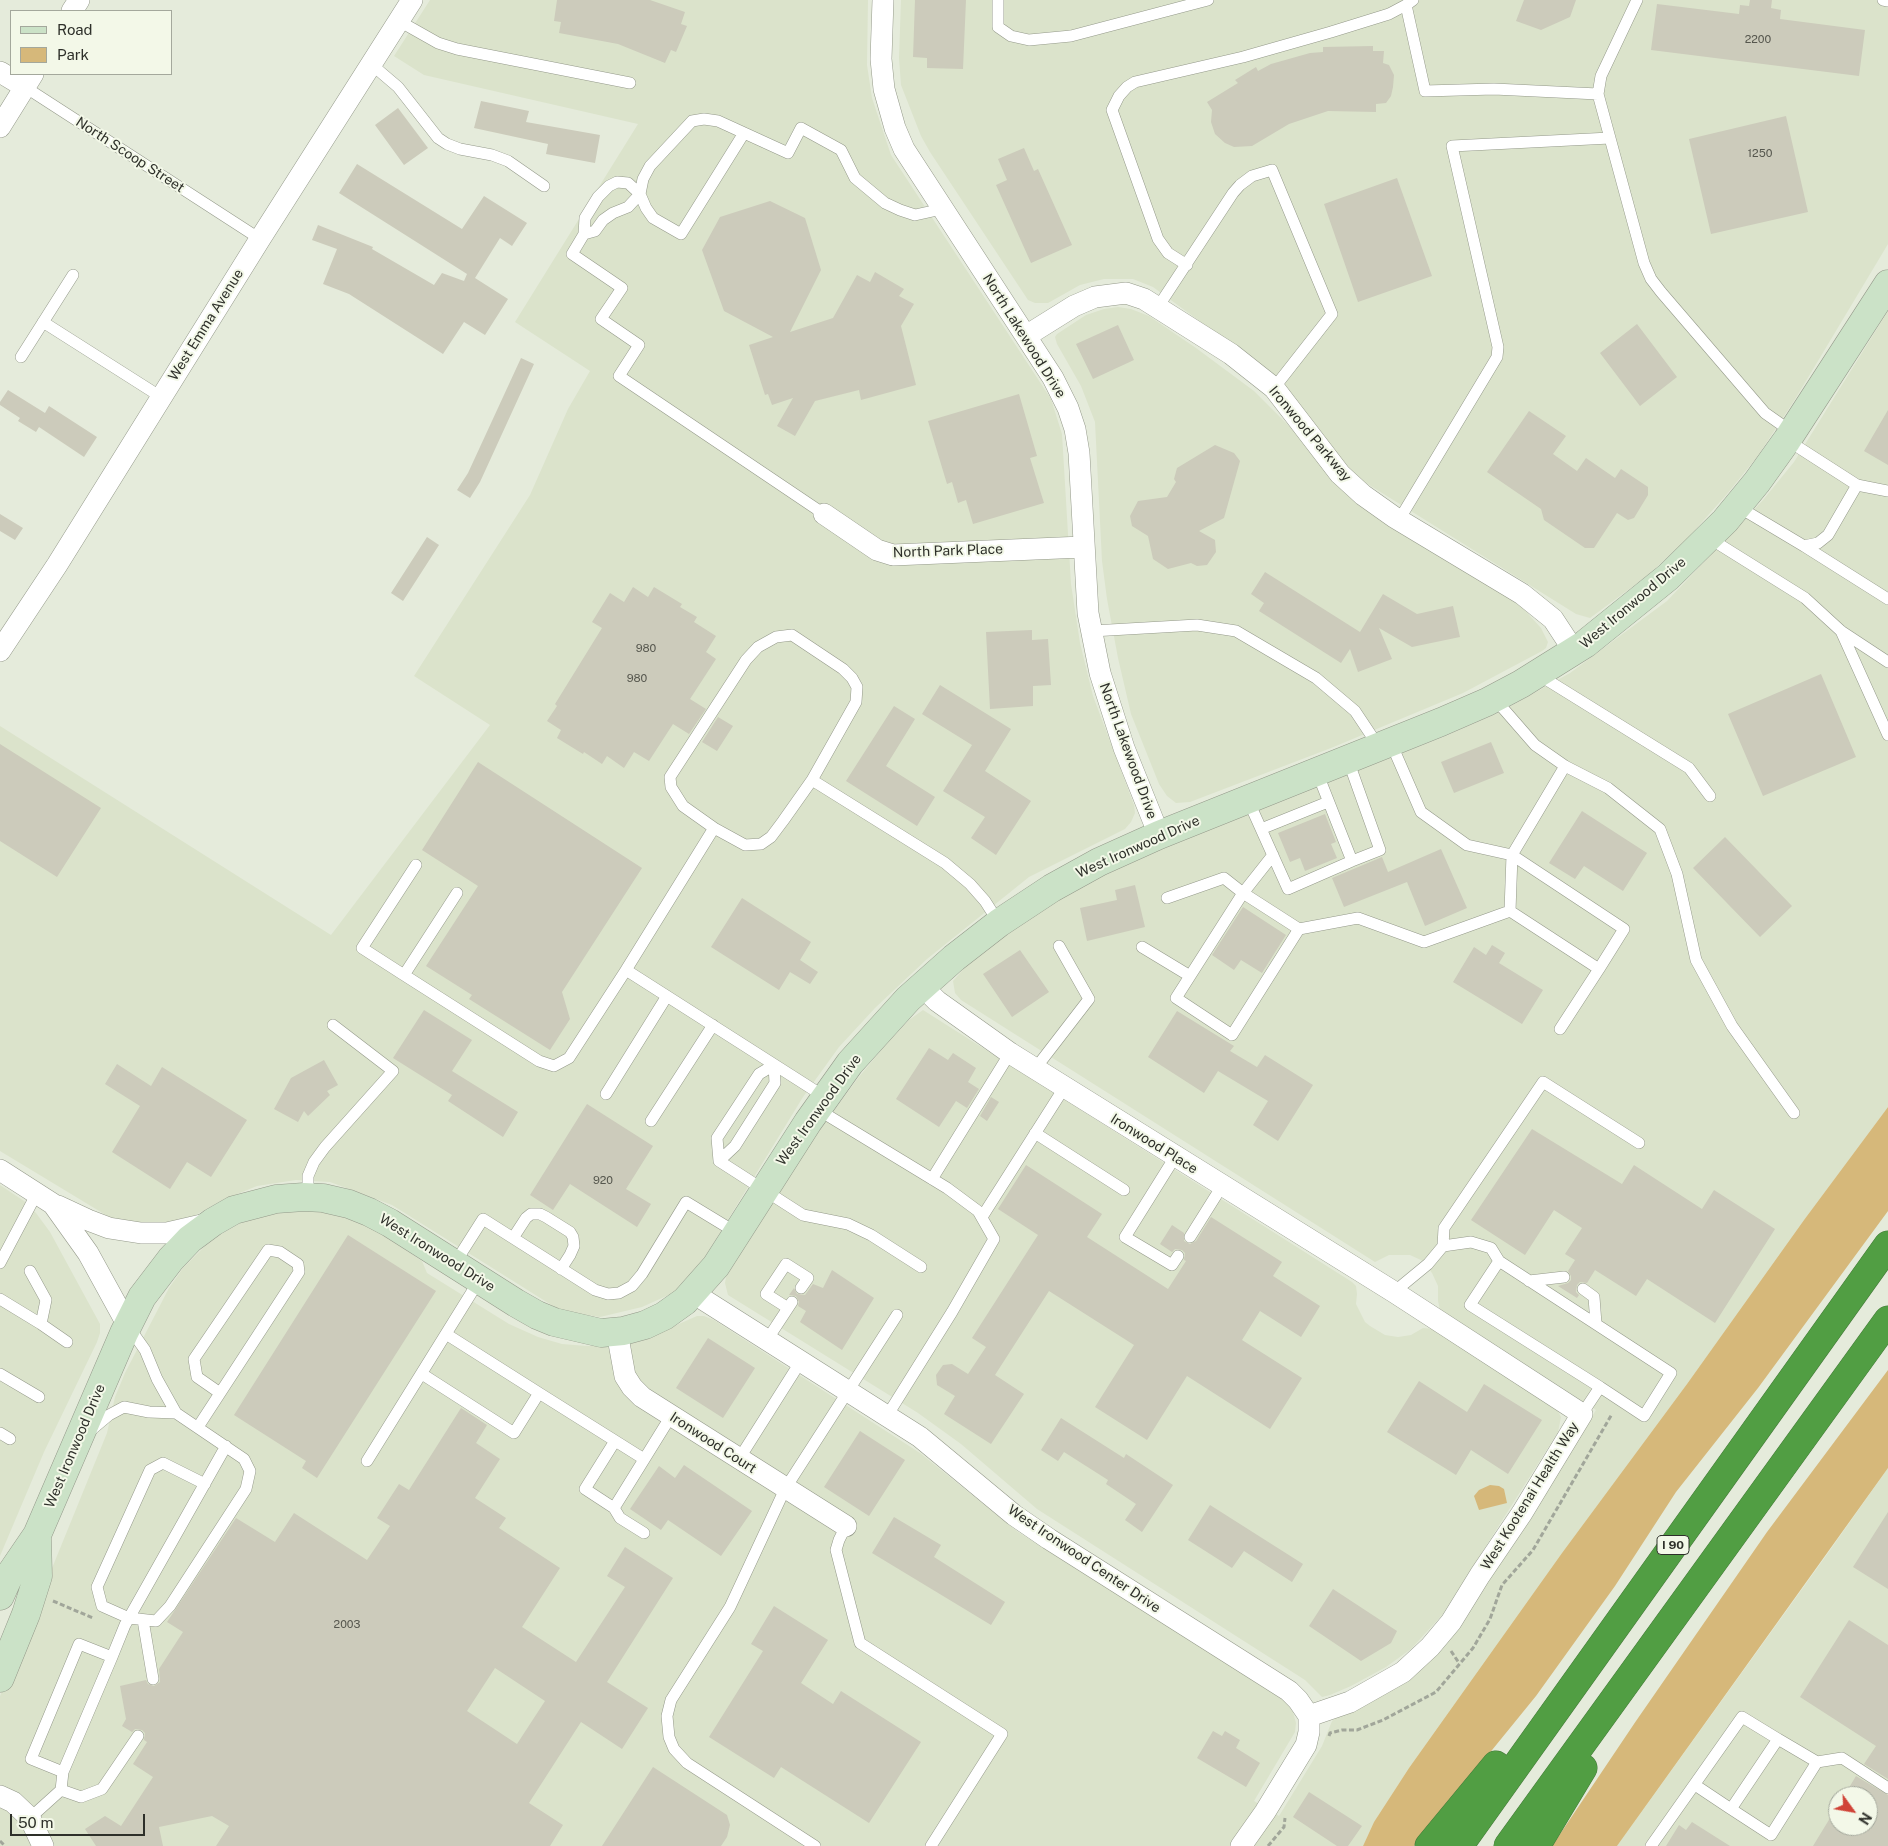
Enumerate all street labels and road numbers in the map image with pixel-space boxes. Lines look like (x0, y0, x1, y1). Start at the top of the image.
street label: North Scoop Street (73, 114, 187, 196)
street label: West Emma Avenue (165, 266, 247, 384)
street label: North Lakewood Drive (979, 271, 1069, 401)
street label: Ironwood Parkway (1265, 383, 1355, 485)
street label: North Park Place (893, 541, 1003, 561)
street label: West Ironwood Drive (1577, 554, 1689, 652)
street label: North Lakewood Drive (1096, 681, 1160, 821)
street label: West Ironwood Drive (1074, 812, 1202, 882)
street label: West Ironwood Drive (773, 1051, 865, 1169)
street label: Ironwood Place (1107, 1110, 1201, 1178)
street label: West Ironwood Drive (376, 1211, 498, 1295)
street label: West Ironwood Drive (41, 1381, 109, 1511)
street label: Ironwood Court (667, 1409, 759, 1477)
street label: West Kootenai Health Way (1477, 1419, 1583, 1573)
street label: West Ironwood Center Drive (1004, 1502, 1164, 1616)
road number: I 90 (1657, 1536, 1689, 1554)

